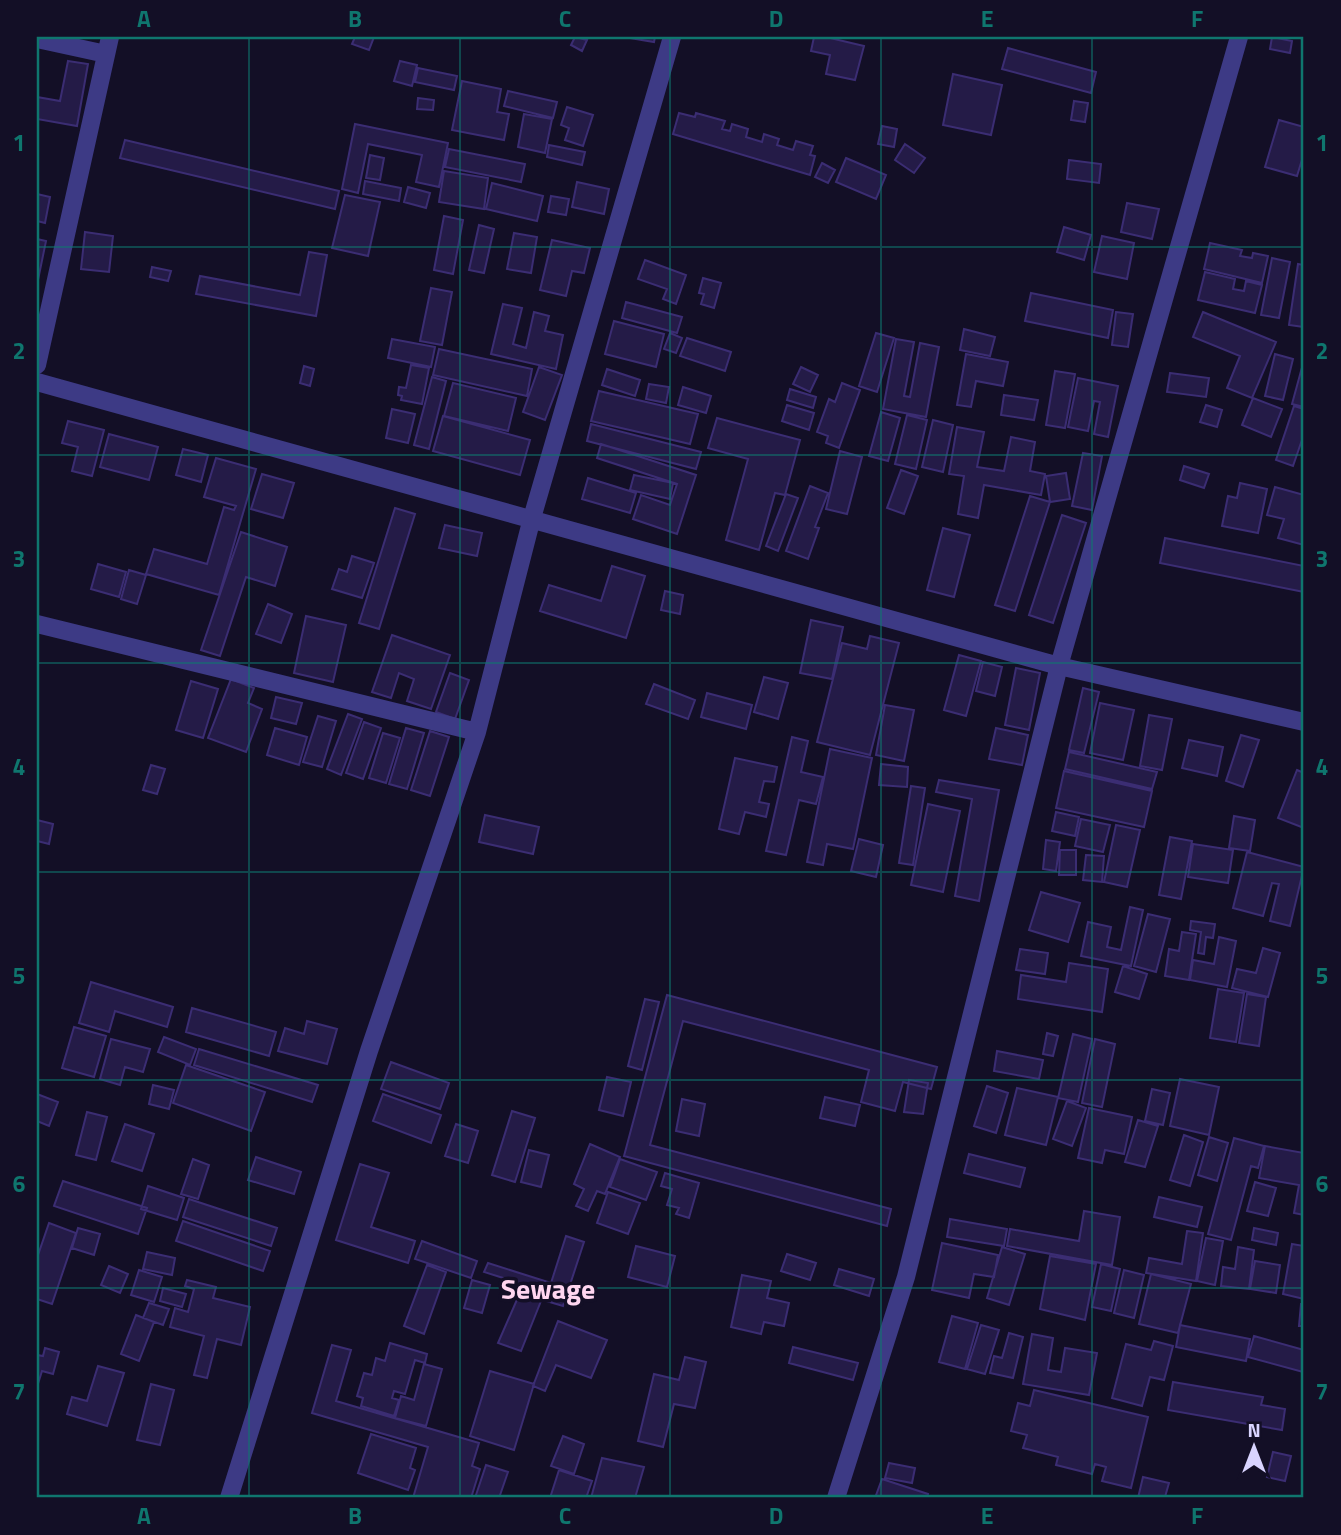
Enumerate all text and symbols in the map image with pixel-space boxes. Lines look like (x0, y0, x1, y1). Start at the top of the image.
text: A (137, 1, 151, 36)
text: B (348, 1, 362, 36)
text: C (559, 1, 571, 36)
text: D (769, 1, 783, 36)
text: E (981, 1, 993, 36)
text: F (1191, 1, 1203, 36)
text: 1 (13, 125, 25, 160)
text: 1 (1316, 125, 1328, 160)
text: 2 (13, 333, 25, 368)
text: 2 (1316, 333, 1328, 368)
text: 3 (13, 541, 25, 576)
text: 3 (1316, 541, 1328, 576)
text: 4 (13, 749, 25, 784)
text: 4 (1316, 749, 1328, 784)
text: 5 (13, 958, 25, 993)
text: 5 (1316, 958, 1328, 993)
text: 6 (13, 1166, 26, 1201)
text: 6 (1316, 1166, 1329, 1201)
district label: Sewage (501, 1267, 595, 1310)
text: 7 (13, 1374, 25, 1409)
text: 7 (1316, 1374, 1328, 1409)
north arrow (1218, 1412, 1288, 1482)
text: N (1247, 1415, 1261, 1444)
text: A (137, 1498, 151, 1533)
text: B (348, 1498, 362, 1533)
text: C (559, 1498, 571, 1533)
text: D (769, 1498, 783, 1533)
text: E (981, 1498, 993, 1533)
text: F (1191, 1498, 1203, 1533)

